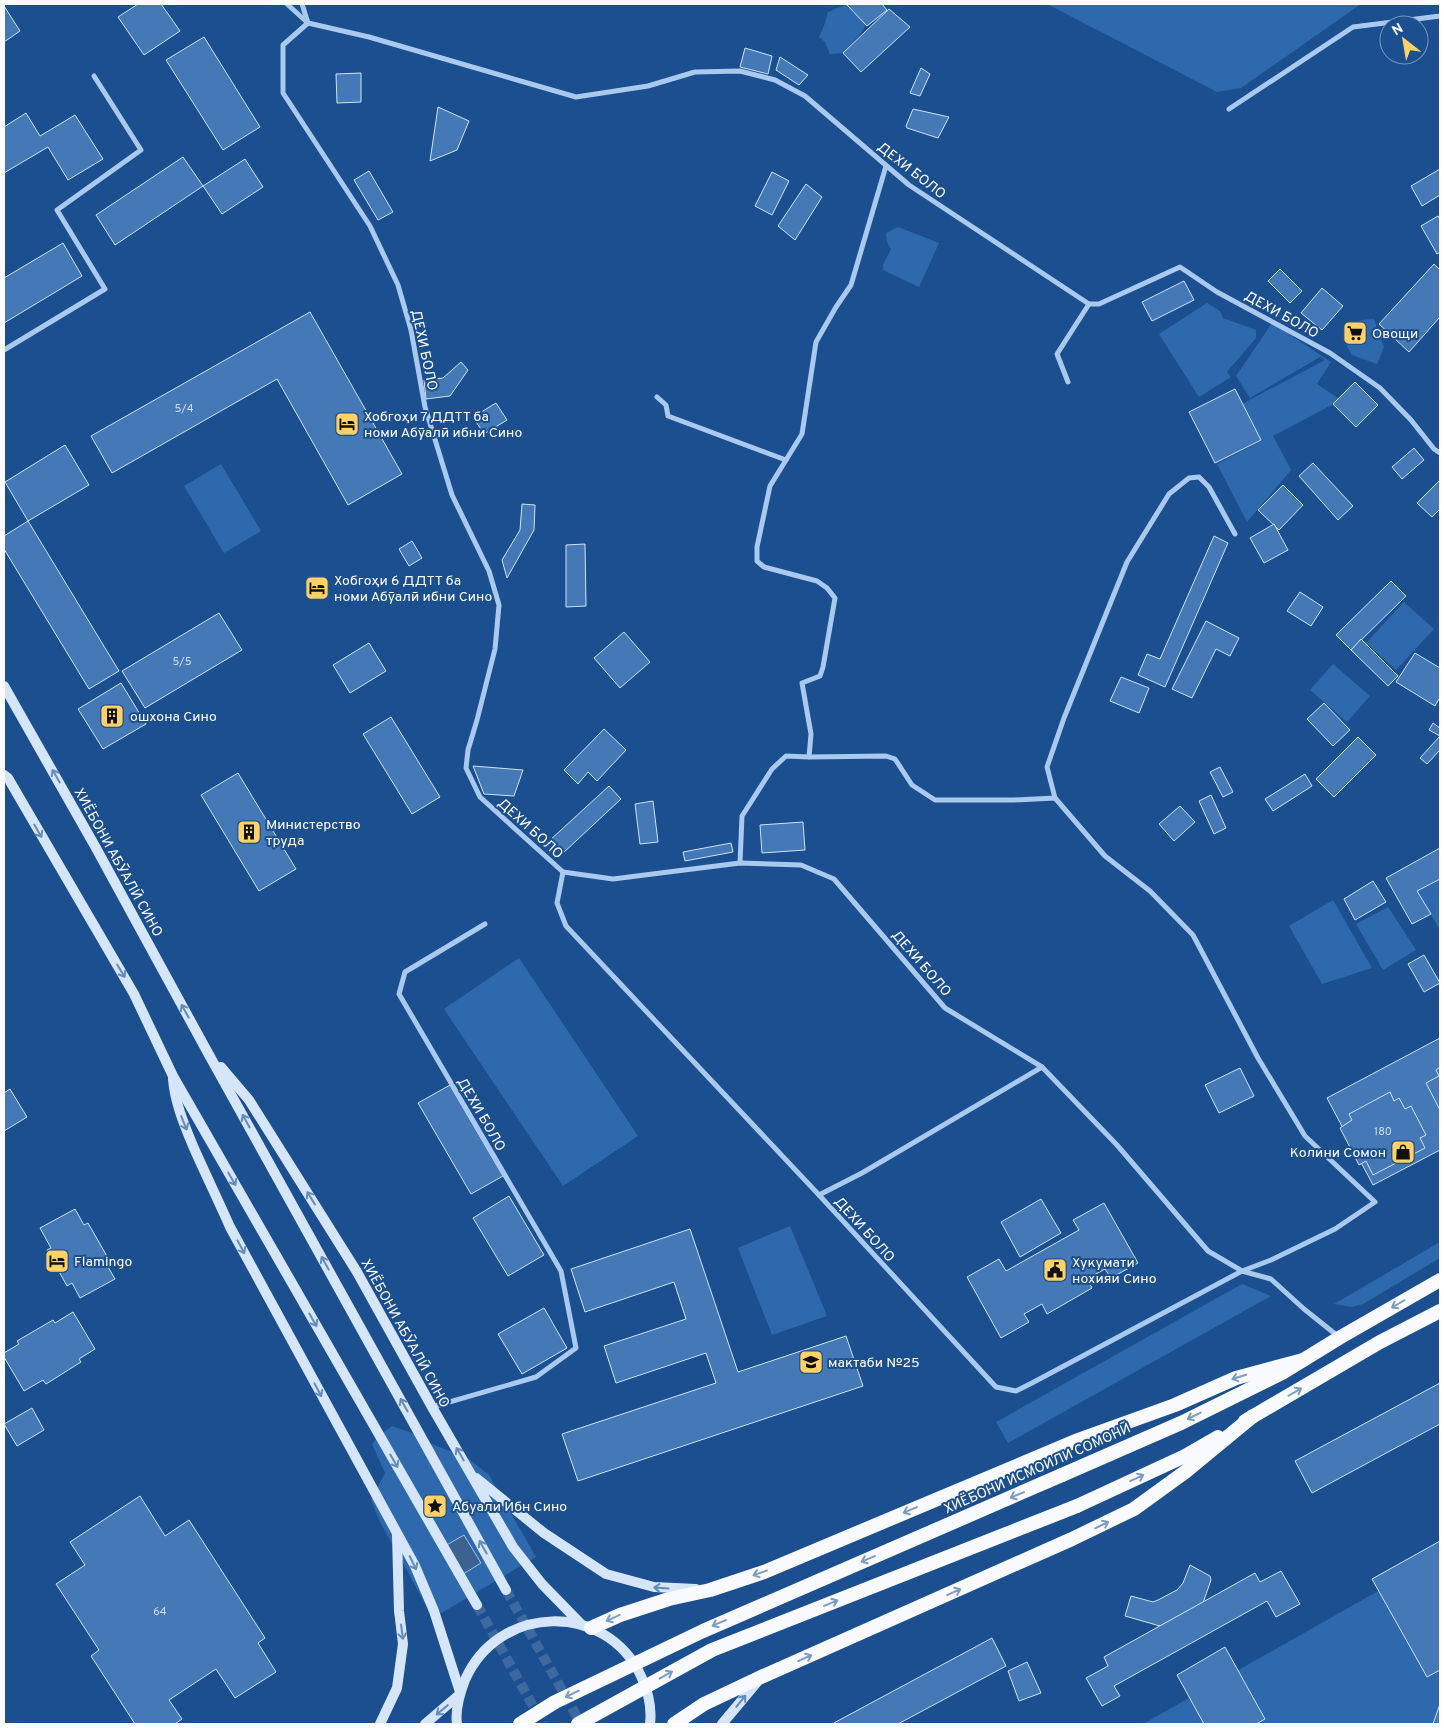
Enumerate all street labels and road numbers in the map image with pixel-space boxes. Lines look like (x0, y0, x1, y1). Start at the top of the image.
street label: ДЕХИ БОЛО (873, 139, 949, 203)
street label: ДЕХИ БОЛО (1241, 288, 1321, 343)
street label: ДЕХИ БОЛО (407, 308, 440, 392)
street label: ХИЁБОНИ АБӮАЛӢ СИНО (70, 785, 167, 940)
street label: ДЕХИ БОЛО (494, 795, 566, 863)
street label: ДЕХИ БОЛО (887, 927, 954, 1001)
street label: ДЕХИ БОЛО (453, 1075, 509, 1155)
street label: ДЕХИ БОЛО (830, 1194, 898, 1266)
street label: ХИЁБОНИ АБӮАЛӢ СИНО (357, 1256, 454, 1411)
street label: ХИЁБОНИ ИСМОИЛИ СОМОНӢ (941, 1419, 1134, 1518)

